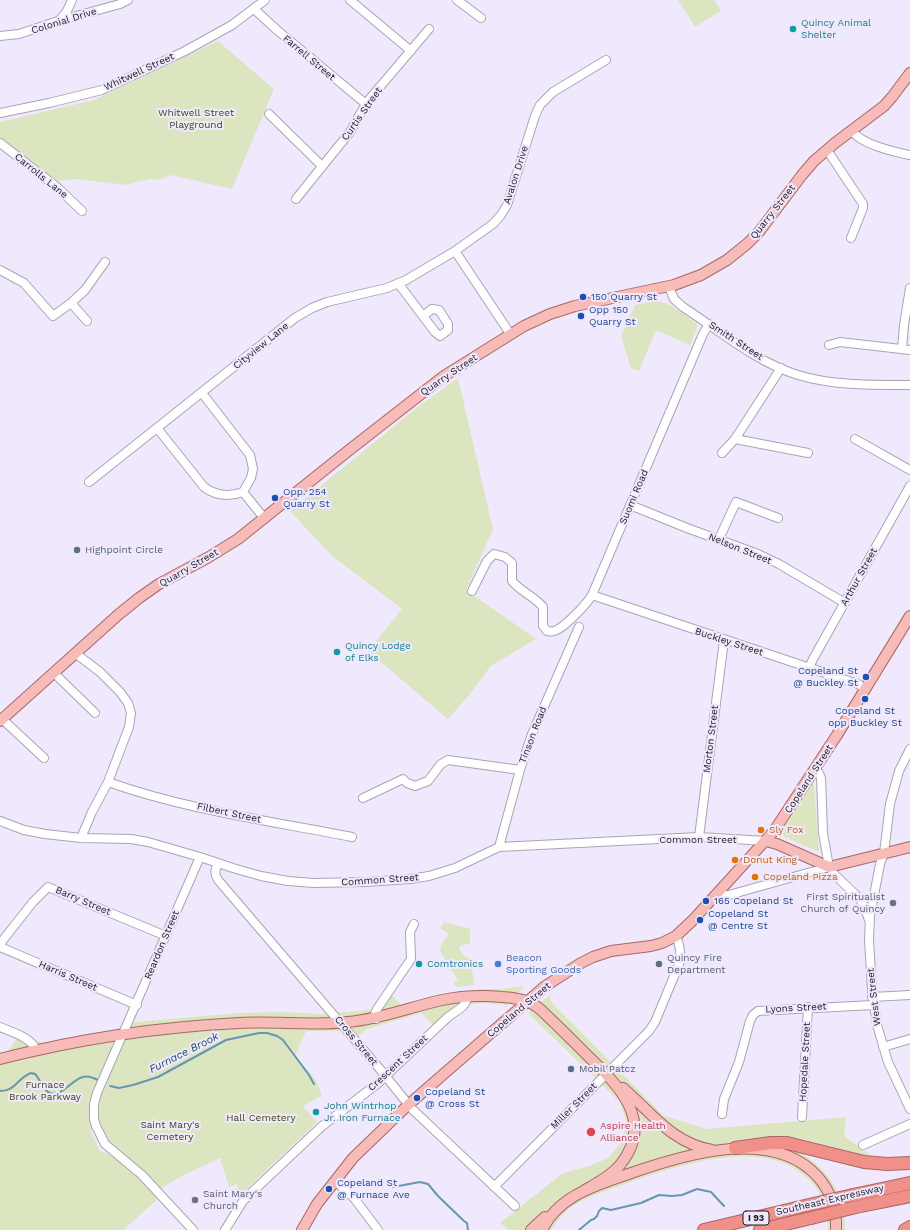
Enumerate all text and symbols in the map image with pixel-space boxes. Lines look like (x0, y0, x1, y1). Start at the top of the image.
street label: Colonial Drive (30, 5, 98, 37)
place label: Quincy Animal Shelter (801, 17, 871, 40)
marker: Quincy Animal Shelter (788, 24, 798, 34)
street label: Farrell Street (280, 33, 338, 83)
street label: Whitwell Street (102, 50, 176, 94)
street label: Curtis Street (339, 85, 385, 143)
park label: Whitwell Street Playground (158, 107, 234, 130)
street label: Avalon Drive (501, 144, 531, 206)
street label: Carrolls Lane (12, 151, 70, 201)
street label: Quarry Street (748, 182, 798, 242)
place label: 150 Quarry St (591, 291, 657, 303)
marker: 150 Quarry St (578, 292, 588, 302)
place label: Opp 150 Quarry St (589, 304, 636, 328)
marker: Opp 150 Quarry St (576, 311, 586, 321)
street label: Smith Street (707, 319, 765, 363)
street label: Cityview Lane (231, 320, 291, 372)
street label: Quarry Street (418, 352, 480, 398)
street label: Suomi Road (617, 468, 651, 526)
place label: Opp. 254 Quarry St (283, 486, 330, 510)
marker: Opp. 254 Quarry St (270, 493, 280, 503)
street label: Nelson Street (707, 531, 773, 567)
place label: Highpoint Circle (85, 544, 163, 556)
marker: Highpoint Circle (72, 545, 82, 555)
street label: Quarry Street (157, 546, 221, 590)
street label: Arthur Street (838, 546, 880, 608)
street label: Buckley Street (693, 625, 765, 659)
place label: Quincy Lodge of Elks (345, 640, 411, 664)
marker: Quincy Lodge of Elks (332, 647, 342, 657)
place label: Copeland St @ Buckley St (793, 665, 858, 688)
marker: Copeland St @ Buckley St (861, 672, 871, 682)
marker: Copeland St opp Buckley St (860, 694, 870, 704)
street label: Morton Street (701, 704, 721, 774)
street label: Tinson Road (517, 705, 549, 765)
place label: Copeland St opp Buckley St (828, 705, 902, 728)
street label: Copeland Street (782, 742, 836, 816)
street label: Filbert Street (196, 800, 262, 826)
place label: Sly Fox (769, 824, 803, 836)
marker: Sly Fox (756, 825, 766, 835)
street label: Common Street (659, 834, 737, 846)
place label: Donut King (743, 854, 797, 866)
marker: Donut King (730, 855, 740, 865)
street label: Common Street (341, 871, 419, 889)
place label: Copeland Pizza (763, 871, 838, 883)
marker: Copeland Pizza (750, 872, 760, 882)
street label: Barry Street (53, 884, 113, 918)
place label: First Spiritualist Church of Quincy (800, 891, 885, 914)
place label: 165 Copeland St (714, 895, 793, 907)
marker: 165 Copeland St (701, 896, 711, 906)
marker: First Spiritualist Church of Quincy (888, 898, 898, 908)
place label: Copeland St @ Centre St (708, 908, 768, 932)
street label: Reardon Street (142, 909, 182, 981)
marker: Copeland St @ Centre St (695, 915, 705, 925)
place label: Beacon Sporting Goods (506, 952, 581, 976)
place label: Quincy Fire Department (667, 952, 725, 976)
street label: Harris Street (37, 958, 99, 994)
place label: Comtronics (427, 958, 483, 970)
marker: Comtronics (414, 959, 424, 969)
marker: Beacon Sporting Goods (493, 959, 503, 969)
marker: Quincy Fire Department (654, 959, 664, 969)
street label: West Street (865, 967, 883, 1027)
street label: Copeland Street (485, 980, 553, 1040)
street label: Lyons Street (765, 1000, 827, 1016)
street label: Cross Street (332, 1014, 380, 1068)
street label: Hopedale Street (797, 1022, 813, 1102)
water label: Furnace Brook (147, 1030, 221, 1076)
street label: Crescent Street (366, 1032, 430, 1094)
place label: Mobil Patcz (579, 1063, 636, 1075)
marker: Mobil Patcz (566, 1064, 576, 1074)
park label: Furnace Brook Parkway (9, 1079, 81, 1102)
street label: Miller Street (548, 1080, 600, 1132)
place label: Copeland St @ Cross St (425, 1086, 485, 1110)
marker: Copeland St @ Cross St (412, 1093, 422, 1103)
place label: John Wintrhop Jr. Iron Furnace (324, 1100, 401, 1124)
marker: John Wintrhop Jr. Iron Furnace (311, 1107, 321, 1117)
park label: Hall Cemetery (226, 1112, 296, 1124)
park label: Saint Mary's Cemetery (140, 1119, 200, 1142)
place label: Aspire Health Alliance (600, 1120, 666, 1144)
marker: Aspire Health Alliance (585, 1126, 597, 1138)
place label: Copeland St @ Furnace Ave (337, 1177, 410, 1200)
street label: Southeast Expressway (775, 1182, 885, 1218)
marker: Copeland St @ Furnace Ave (324, 1184, 334, 1194)
place label: Saint Mary's Church (203, 1188, 262, 1212)
marker: Saint Mary's Church (190, 1195, 200, 1205)
road number: I 93 (743, 1211, 769, 1225)

